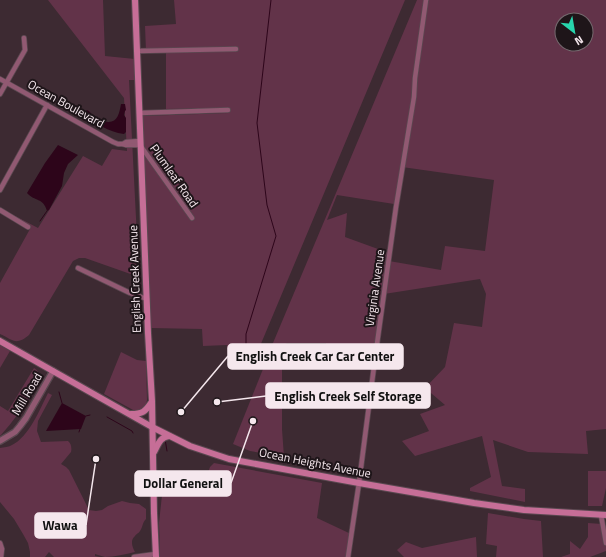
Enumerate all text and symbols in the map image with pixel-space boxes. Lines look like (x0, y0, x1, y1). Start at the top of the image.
north arrow (554, 12, 594, 52)
text: N (572, 32, 587, 49)
street label: Ocean Boulevard (24, 75, 108, 133)
street label: Plumleaf Road (145, 140, 203, 211)
street label: English Creek Avenue (123, 225, 146, 333)
street label: Virginia Avenue (360, 248, 389, 328)
callout: English Creek Car Car Center (228, 344, 403, 369)
text: English Creek Car Car Center (236, 346, 395, 366)
street label: Mill Road (6, 369, 47, 419)
callout: English Creek Self Storage (266, 383, 430, 408)
text: English Creek Self Storage (274, 386, 422, 406)
street label: Ocean Heights Avenue (258, 442, 373, 483)
callout: Dollar General (135, 471, 231, 496)
text: Dollar General (143, 473, 223, 493)
callout: Wawa (35, 513, 86, 538)
text: Wawa (42, 515, 78, 535)

